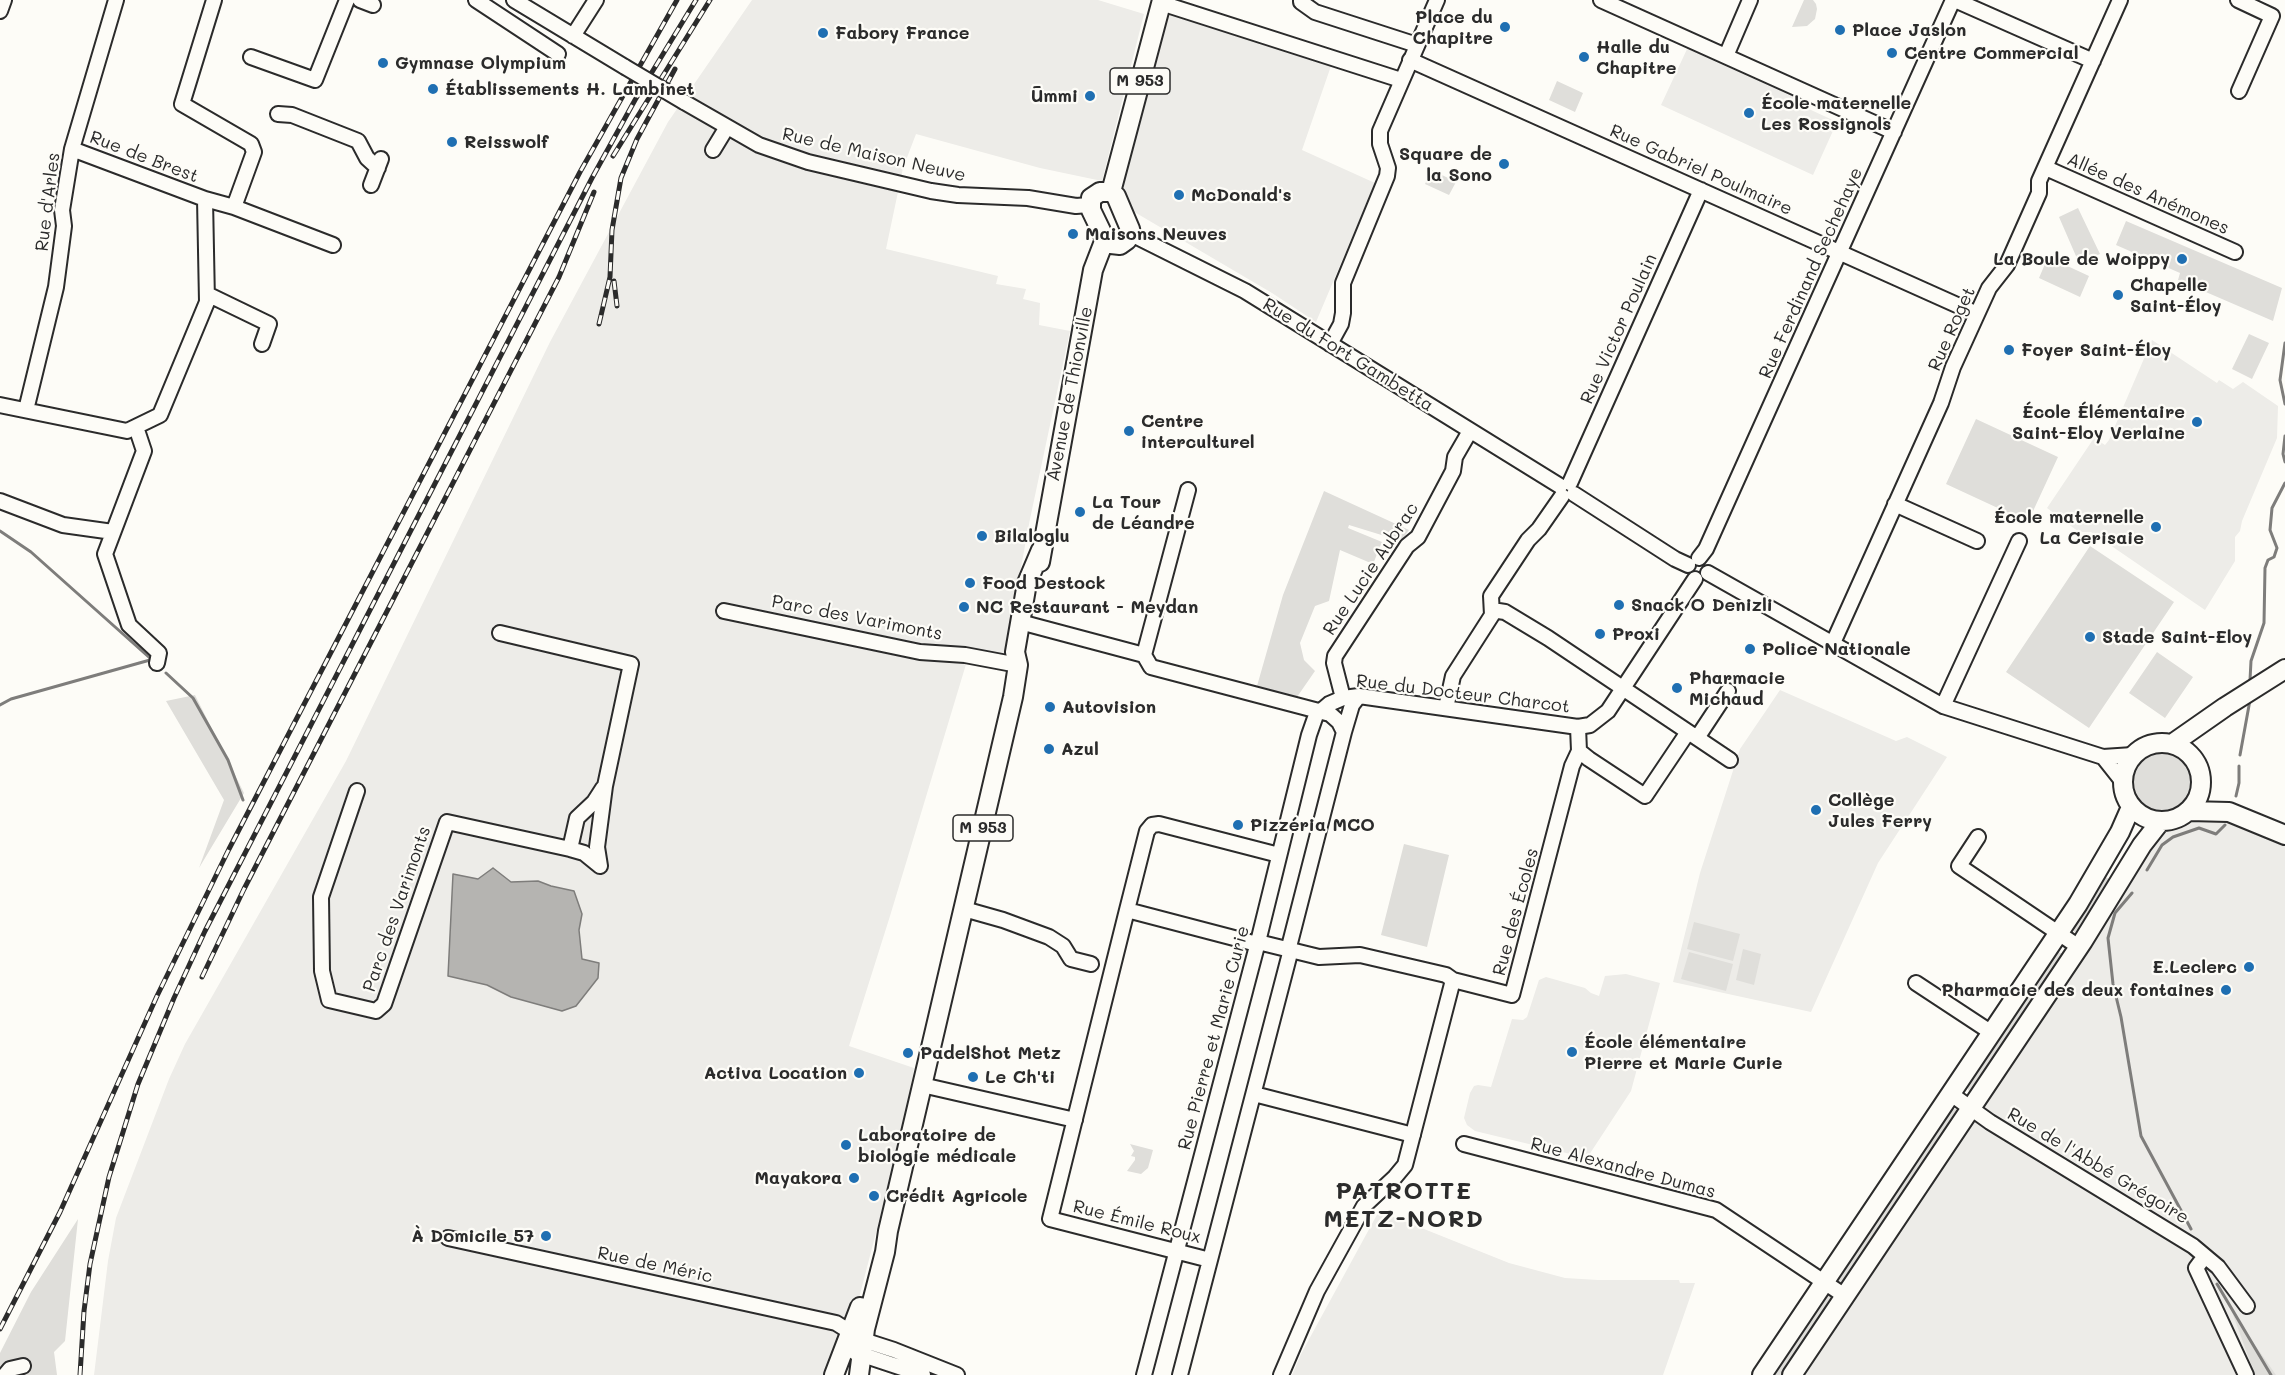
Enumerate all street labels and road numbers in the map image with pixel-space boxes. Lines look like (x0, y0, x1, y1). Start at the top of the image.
road number: M 953 (1110, 68, 1170, 94)
street label: Rue Gabriel Poulmaire (1606, 120, 1796, 220)
street label: Rue de Maison Neuve (780, 123, 968, 187)
street label: Rue de Brest (87, 126, 201, 188)
street label: Allée des Anémones (2064, 149, 2232, 239)
street label: Rue d'Arles (31, 151, 65, 253)
street label: Rue Ferdinand Sechehaye (1755, 164, 1867, 382)
street label: Rue Victor Poulain (1576, 251, 1662, 407)
street label: Rue Roget (1924, 283, 1980, 375)
street label: Rue du Fort Gambetta (1259, 294, 1437, 416)
street label: Avenue de Thionville (1042, 305, 1098, 483)
street label: Rue Lucie Aubrac (1319, 499, 1423, 639)
street label: Parc des Varimonts (770, 591, 944, 645)
street label: Rue du Docteur Charcot (1355, 670, 1571, 718)
road number: M 953 (953, 815, 1013, 841)
street label: Parc des Varimonts (359, 823, 435, 995)
street label: Rue des Écoles (1489, 846, 1543, 978)
street label: Rue Pierre et Marie Curie (1174, 924, 1254, 1152)
street label: Rue de l'Abbé Grégoire (2003, 1103, 2193, 1229)
street label: Rue Alexandre Dumas (1528, 1133, 1718, 1203)
street label: Rue Émile Roux (1071, 1196, 1203, 1248)
street label: Rue de Méric (595, 1242, 715, 1288)

